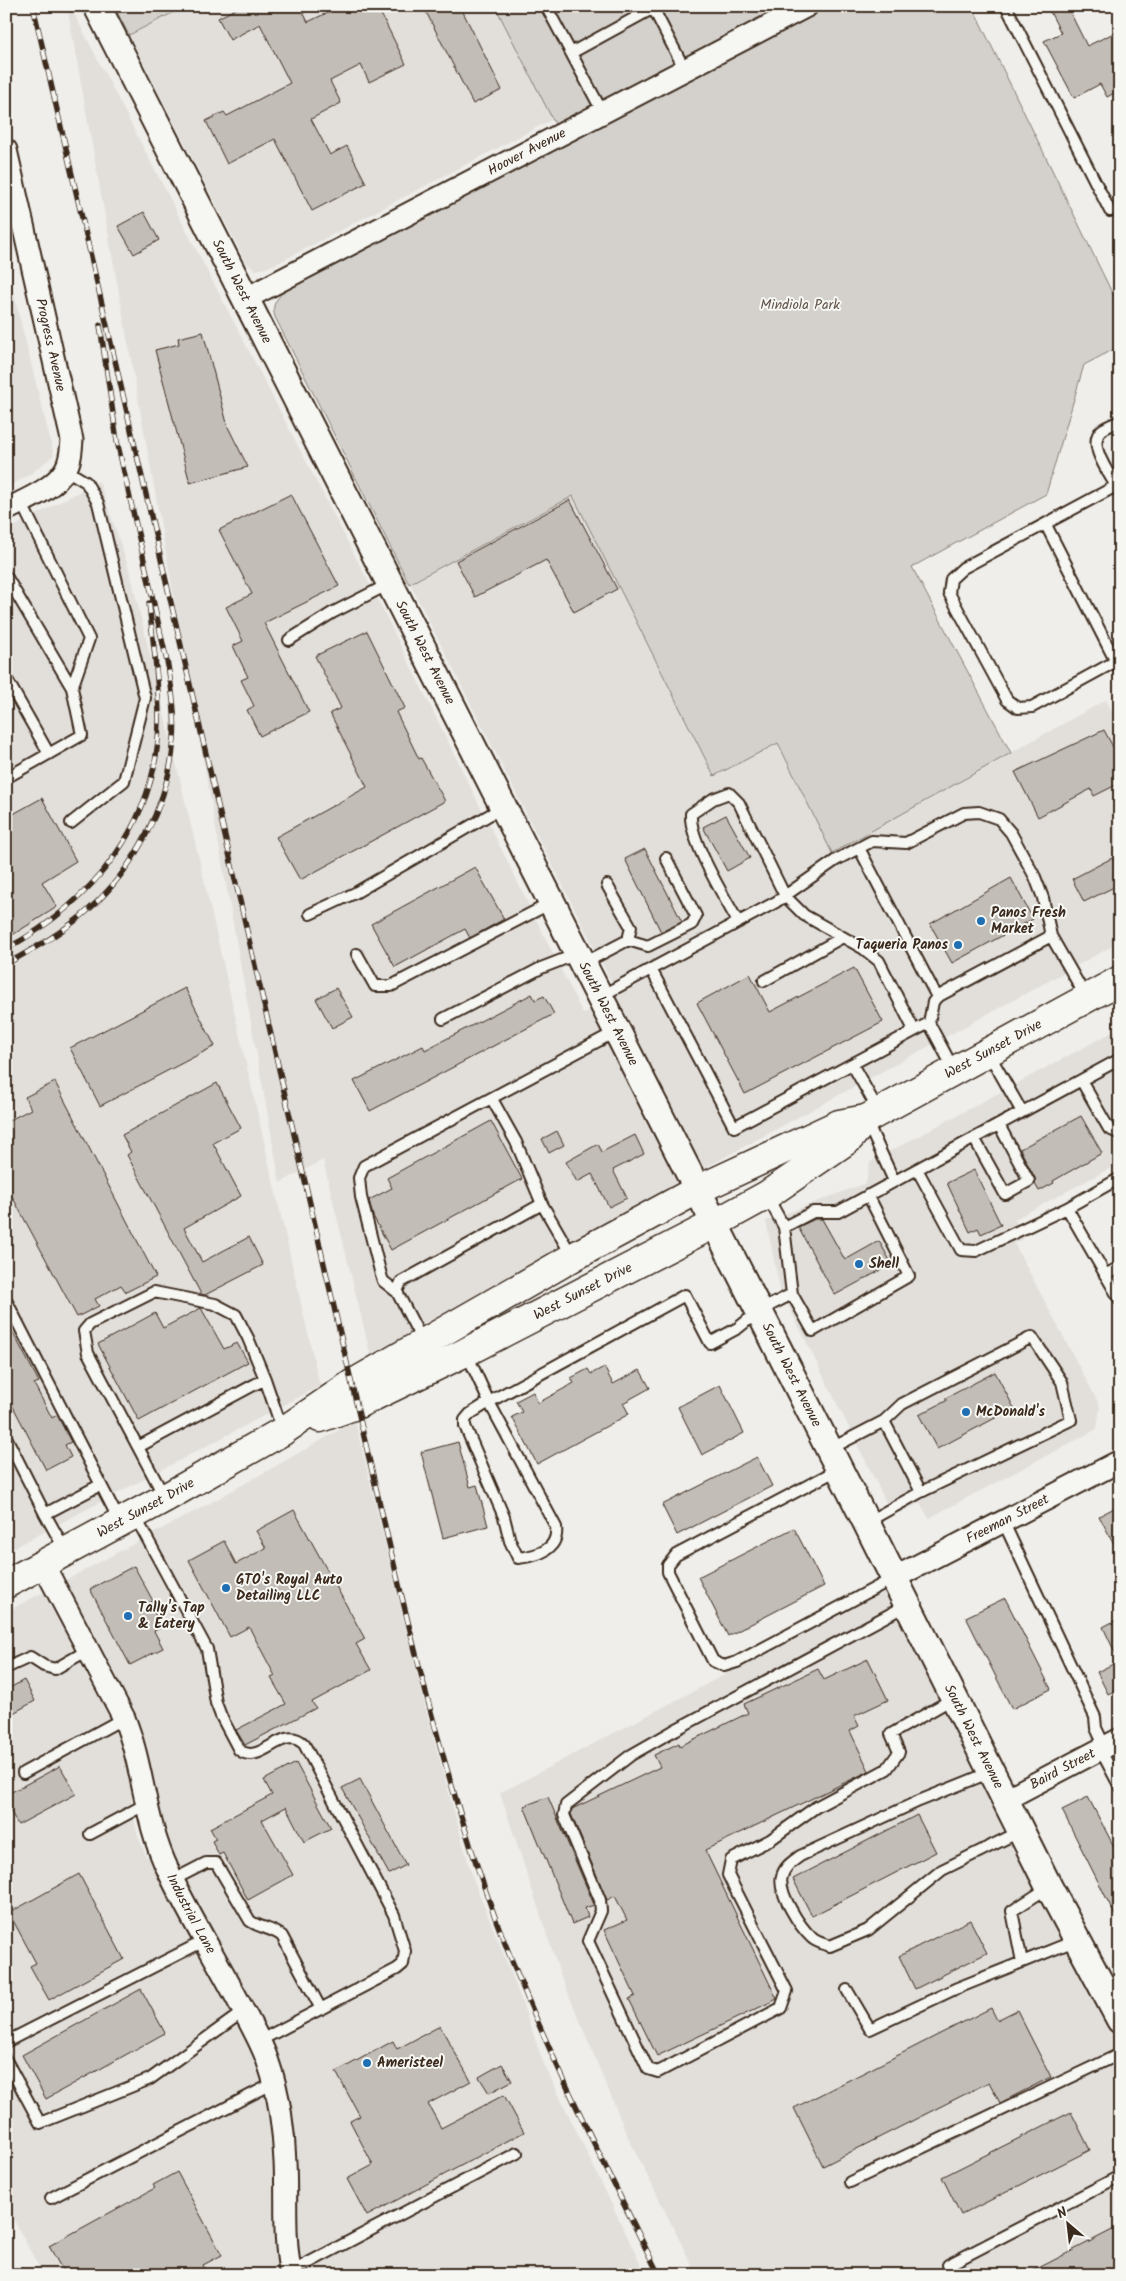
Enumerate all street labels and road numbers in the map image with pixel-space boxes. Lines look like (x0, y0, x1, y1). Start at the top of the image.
street label: Hoover Avenue (484, 122, 571, 182)
street label: South West Avenue (206, 235, 278, 348)
street label: Progress Avenue (29, 296, 72, 394)
street label: South West Avenue (389, 596, 461, 709)
street label: South West Avenue (572, 958, 644, 1070)
street label: West Sunset Drive (940, 1013, 1047, 1085)
street label: West Sunset Drive (530, 1257, 637, 1326)
street label: South West Avenue (756, 1319, 828, 1432)
street label: West Sunset Drive (93, 1472, 199, 1544)
street label: Freeman Street (962, 1488, 1054, 1550)
street label: South West Avenue (938, 1680, 1009, 1793)
street label: Baird Street (1026, 1743, 1100, 1796)
street label: Industrial Lane (160, 1870, 222, 1959)

